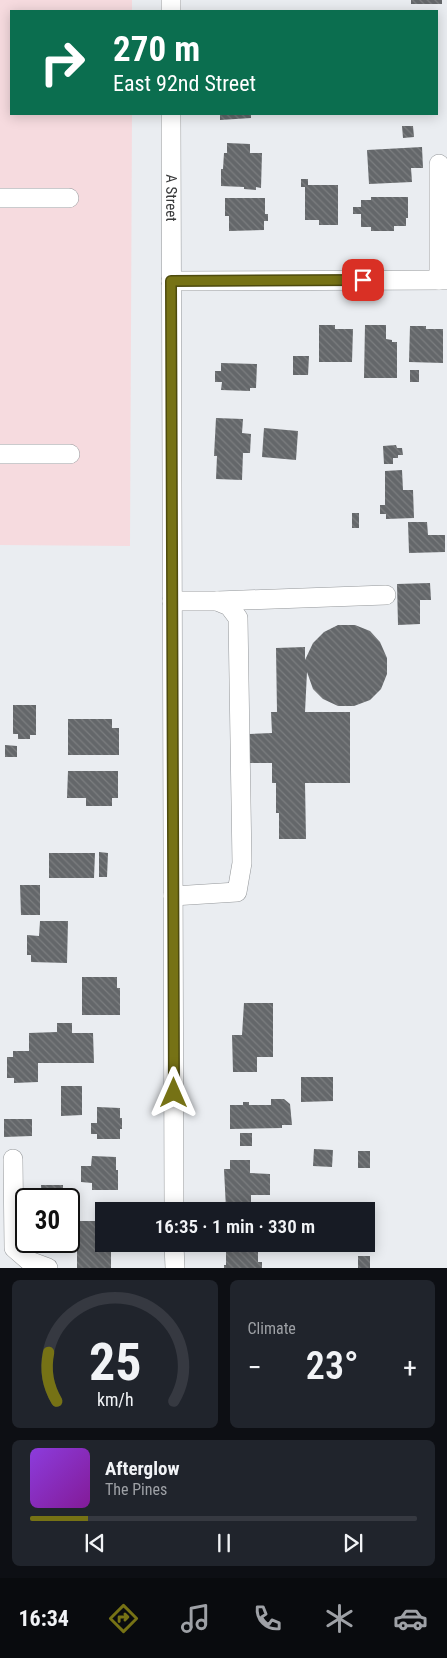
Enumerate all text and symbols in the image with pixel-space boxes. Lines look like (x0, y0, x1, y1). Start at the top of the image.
text: 270 m (113, 29, 200, 70)
icon: right (30, 30, 95, 95)
text: East 92nd Street (113, 71, 256, 96)
street label: A Street (162, 174, 180, 222)
pin (342, 259, 384, 301)
icon: arrive (349, 266, 377, 294)
position arrow (147, 1066, 199, 1118)
speed limit sign: 30 (15, 1188, 80, 1253)
text: 16:35 · 1 min · 330 m (155, 1215, 315, 1238)
text: Climate (248, 1319, 296, 1338)
text: 25 (88, 1332, 141, 1393)
text: 23° (306, 1344, 359, 1388)
text: − (248, 1351, 262, 1384)
text: + (403, 1351, 417, 1384)
text: km/h (96, 1389, 133, 1410)
text: Afterglow (105, 1457, 179, 1480)
text: The Pines (105, 1480, 167, 1499)
icon: previous (81, 1529, 109, 1557)
icon: pause (210, 1529, 238, 1557)
icon: next (339, 1529, 367, 1557)
icon: directions (106, 1601, 141, 1636)
icon: music (178, 1601, 213, 1636)
icon: phone (250, 1601, 285, 1636)
icon: climate (322, 1601, 357, 1636)
icon: car (393, 1601, 428, 1636)
text: 16:34 (18, 1606, 69, 1631)

